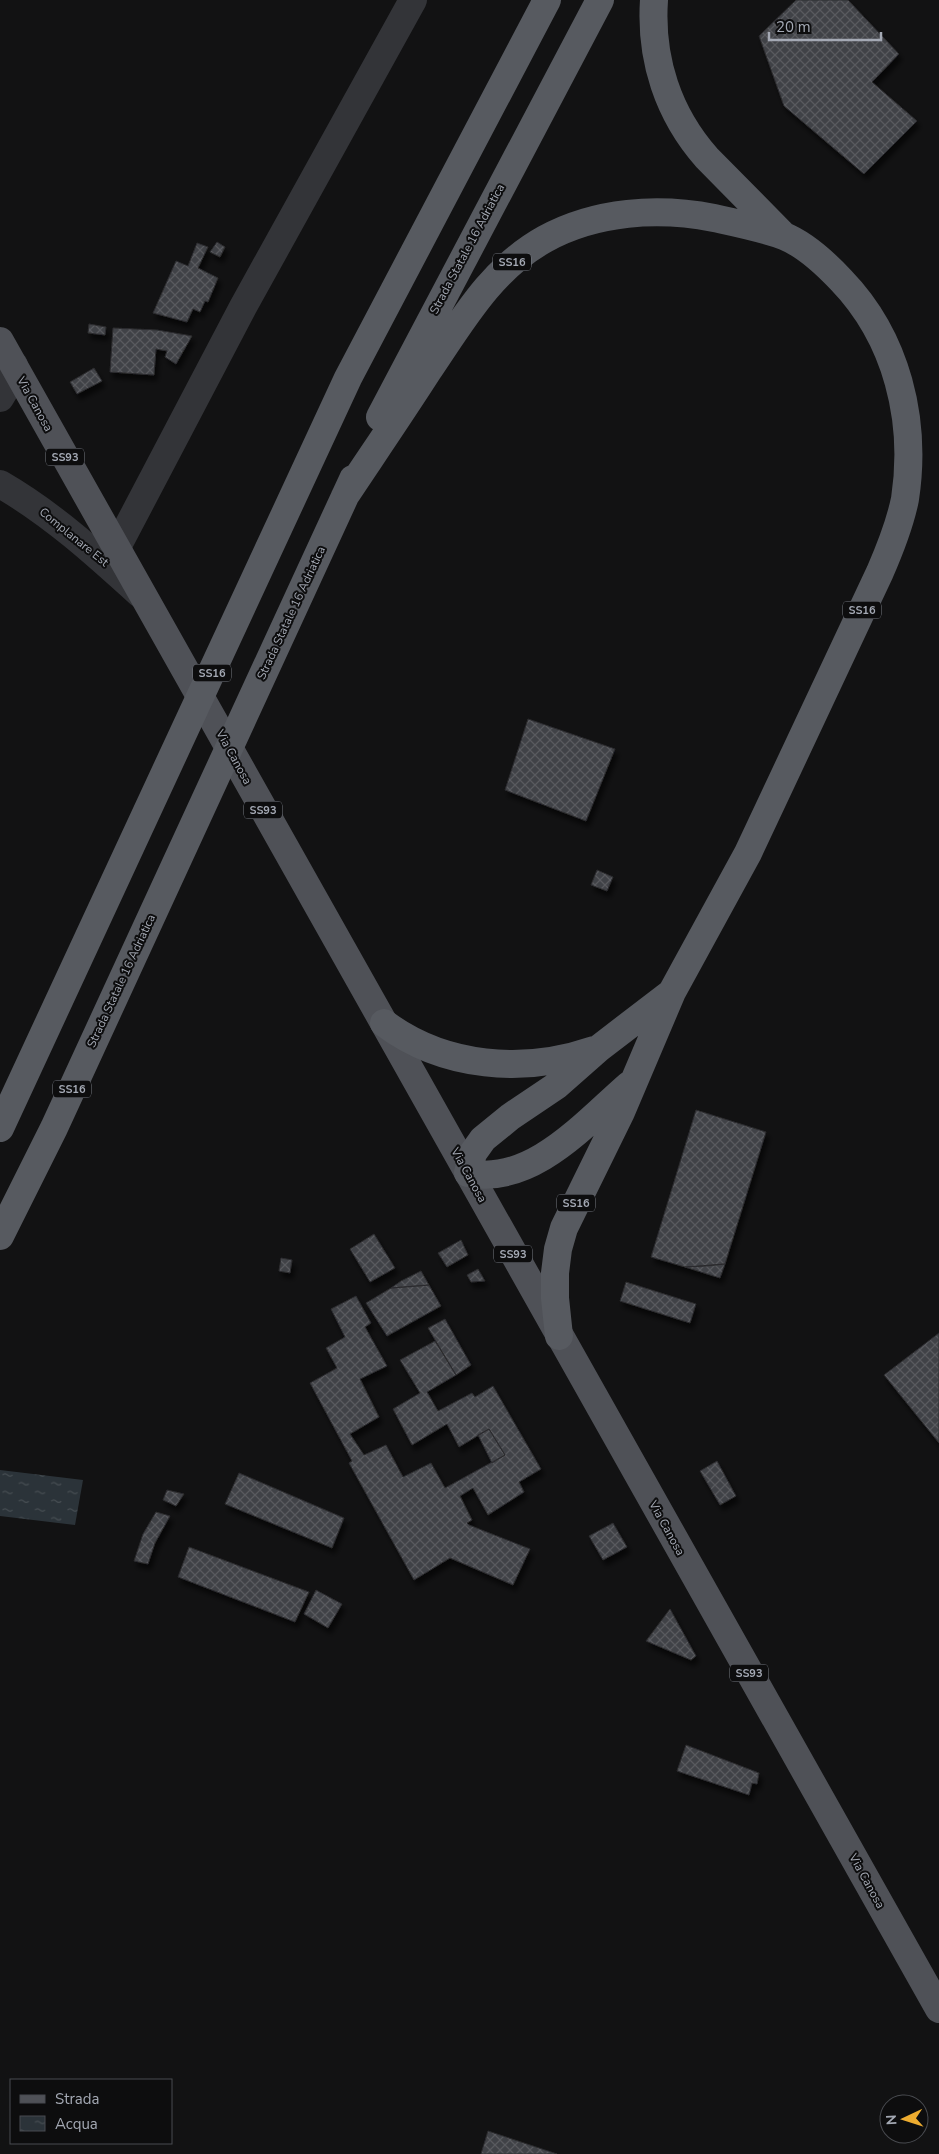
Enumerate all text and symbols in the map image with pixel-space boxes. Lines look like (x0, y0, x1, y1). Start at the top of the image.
scale bar (769, 10, 882, 42)
text: 20 m (776, 17, 811, 37)
street label: Strada Statale 16 Adriatica (426, 181, 508, 317)
road number: SS16 (493, 253, 531, 270)
street label: Via Canosa (13, 373, 57, 434)
road number: SS93 (46, 448, 84, 466)
street label: Complanare Est (36, 504, 113, 571)
street label: Strada Statale 16 Adriatica (253, 544, 329, 682)
road number: SS16 (843, 602, 881, 618)
road number: SS16 (193, 664, 231, 681)
street label: Via Canosa (212, 726, 256, 787)
road number: SS93 (244, 802, 282, 818)
street label: Strada Statale 16 Adriatica (83, 912, 159, 1050)
road number: SS16 (53, 1080, 91, 1098)
street label: Via Canosa (447, 1144, 491, 1205)
road number: SS16 (557, 1194, 595, 1212)
road number: SS93 (494, 1246, 532, 1262)
street label: Via Canosa (645, 1497, 689, 1558)
road number: SS93 (730, 1665, 768, 1682)
street label: Via Canosa (845, 1850, 889, 1911)
legend (10, 2079, 172, 2144)
text: Strada (55, 2089, 99, 2109)
north arrow (879, 2094, 929, 2144)
text: Acqua (55, 2114, 98, 2134)
text: N (882, 2114, 901, 2126)

